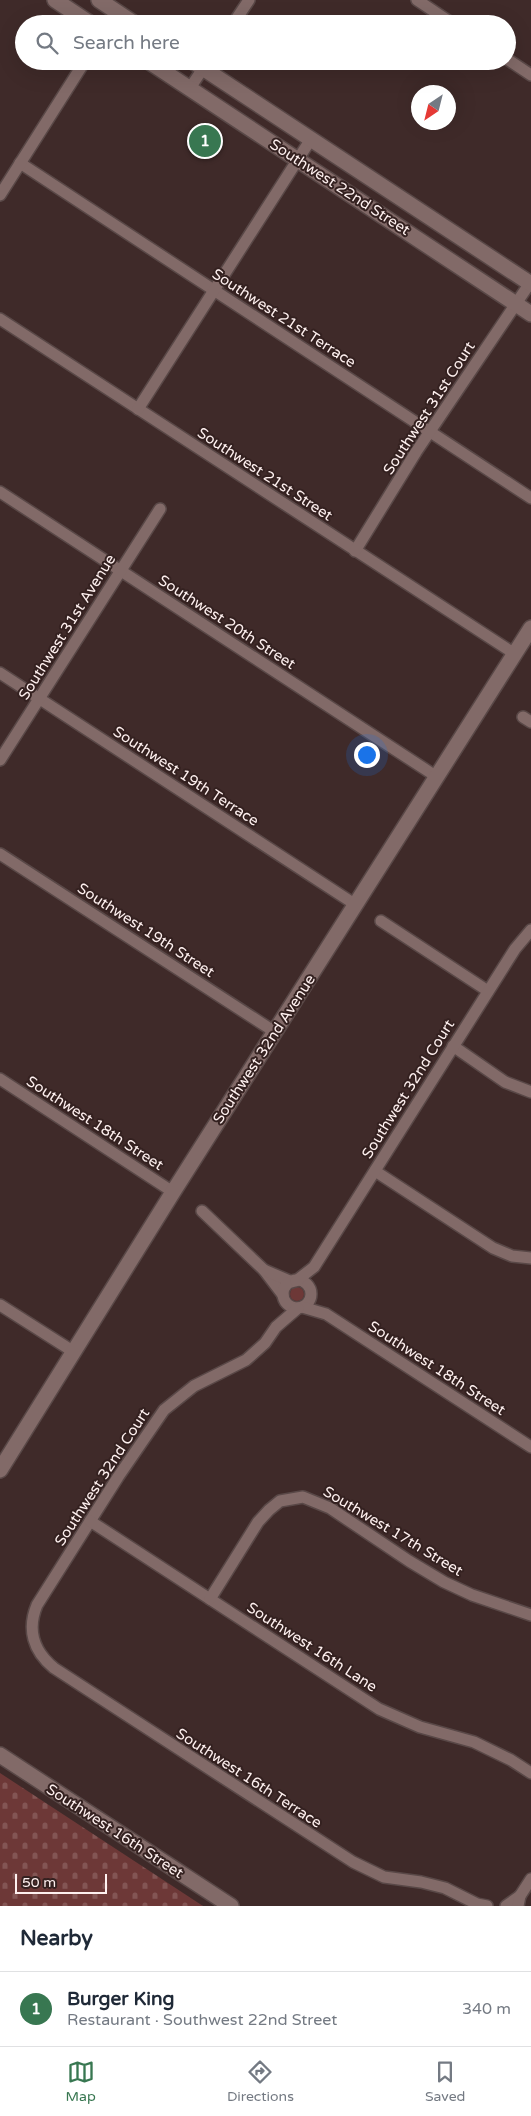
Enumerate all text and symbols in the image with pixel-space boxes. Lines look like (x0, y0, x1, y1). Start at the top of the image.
search box (15, 15, 516, 70)
icon: search (33, 29, 61, 57)
text: Search here (73, 32, 180, 54)
north arrow (411, 85, 456, 130)
pin: 1 (189, 122, 221, 160)
street label: Southwest 22nd Street (267, 135, 414, 239)
street label: Southwest 21st Terrace (209, 265, 359, 371)
street label: Southwest 31st Court (379, 338, 479, 478)
street label: Southwest 21st Street (194, 423, 336, 525)
street label: Southwest 31st Avenue (15, 551, 119, 703)
street label: Southwest 20th Street (155, 571, 299, 673)
street label: Southwest 19th Terrace (110, 722, 262, 830)
your location (354, 742, 380, 768)
street label: Southwest 19th Street (74, 879, 218, 981)
street label: Southwest 32nd Avenue (209, 971, 319, 1127)
street label: Southwest 32nd Court (358, 1016, 458, 1162)
street label: Southwest 18th Street (23, 1072, 167, 1174)
street label: Southwest 18th Street (365, 1317, 509, 1419)
street label: Southwest 32nd Court (51, 1405, 153, 1549)
street label: Southwest 17th Street (320, 1482, 466, 1580)
street label: Southwest 16th Lane (244, 1598, 380, 1696)
street label: Southwest 16th Terrace (173, 1724, 325, 1832)
street label: Southwest 16th Street (43, 1780, 187, 1882)
scale bar (15, 1871, 108, 1894)
text: 50 m (22, 1874, 56, 1891)
text: Nearby (20, 1926, 93, 1951)
text: Burger King (67, 1988, 175, 2010)
text: 1 (31, 1999, 41, 2019)
text: 340 m (462, 1999, 511, 2019)
text: Restaurant · Southwest 22nd Street (67, 2010, 337, 2030)
tab: Map (66, 2058, 96, 2105)
tab: Directions (227, 2058, 294, 2105)
tab: Saved (425, 2058, 465, 2105)

